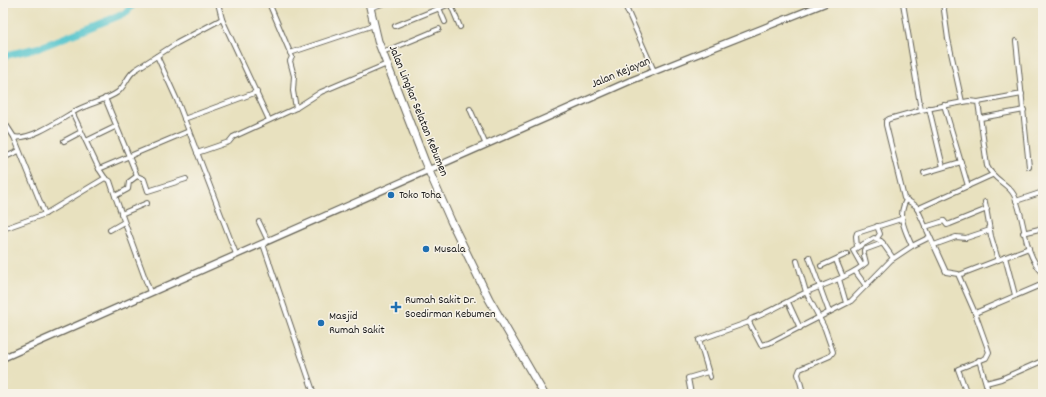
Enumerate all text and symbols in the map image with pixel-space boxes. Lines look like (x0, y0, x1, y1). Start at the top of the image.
street label: Jalan Lingkar Selatan Kebumen (384, 43, 452, 180)
street label: Jalan Kejayan (589, 53, 653, 93)
place label: Toko Toha (399, 187, 442, 204)
marker: Toko Toha (386, 190, 396, 200)
place label: Musala (434, 241, 466, 258)
marker: Musala (421, 244, 431, 254)
place label: Rumah Sakit Dr. Soedirman Kebumen (405, 292, 496, 323)
marker: Rumah Sakit Dr. Soedirman Kebumen (390, 301, 402, 313)
place label: Masjid Rumah Sakit (329, 308, 385, 339)
marker: Masjid Rumah Sakit (316, 318, 326, 328)

